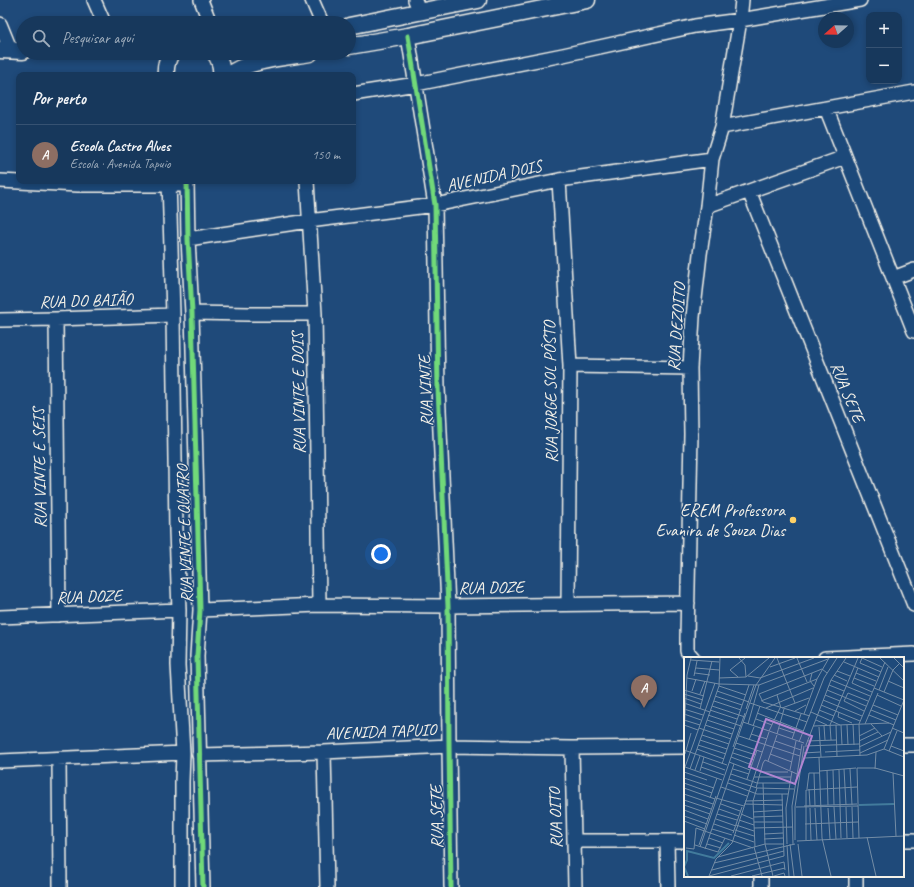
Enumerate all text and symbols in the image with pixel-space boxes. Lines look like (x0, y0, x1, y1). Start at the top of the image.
north arrow (818, 12, 854, 48)
map controls (866, 12, 902, 84)
button: + (866, 12, 902, 48)
search box (16, 16, 356, 60)
icon: search (30, 27, 52, 49)
text: Pesquisar aqui (62, 29, 133, 48)
button: − (866, 48, 902, 84)
text: Por perto (32, 88, 86, 109)
text: Escola Castro Alves (70, 137, 170, 156)
text: A (42, 147, 48, 163)
text: 150 m (312, 147, 340, 163)
street label: AVENIDA DOIS (445, 155, 546, 196)
text: Escola · Avenida Tapuio (70, 156, 171, 172)
street label: RUA DEZOITO (663, 281, 690, 372)
street label: RUA DO BAIÃO (39, 288, 135, 313)
street label: RUA JORGE SOL PÔSTO (539, 318, 562, 463)
street label: RUA VINTE E DOIS (287, 329, 310, 454)
street label: RUA VINTE (414, 353, 437, 427)
street label: RUA SETE (826, 359, 870, 427)
street label: RUA VINTE E SEIS (28, 405, 51, 528)
street label: RUA VINTE E QUATRO (172, 463, 197, 603)
place label: EREM Professora Evanira de Souza Dias (656, 500, 787, 541)
marker: EREM Professora Evanira de Souza Dias (788, 515, 798, 525)
your location (371, 544, 391, 564)
street label: RUA DOZE (458, 576, 526, 599)
street label: RUA DOZE (56, 585, 124, 608)
inset map (684, 657, 904, 877)
pin: A (631, 675, 657, 708)
street label: AVENIDA TAPUIO (325, 719, 438, 744)
street label: RUA SETE (425, 783, 448, 849)
street label: RUA OITO (544, 786, 567, 849)

